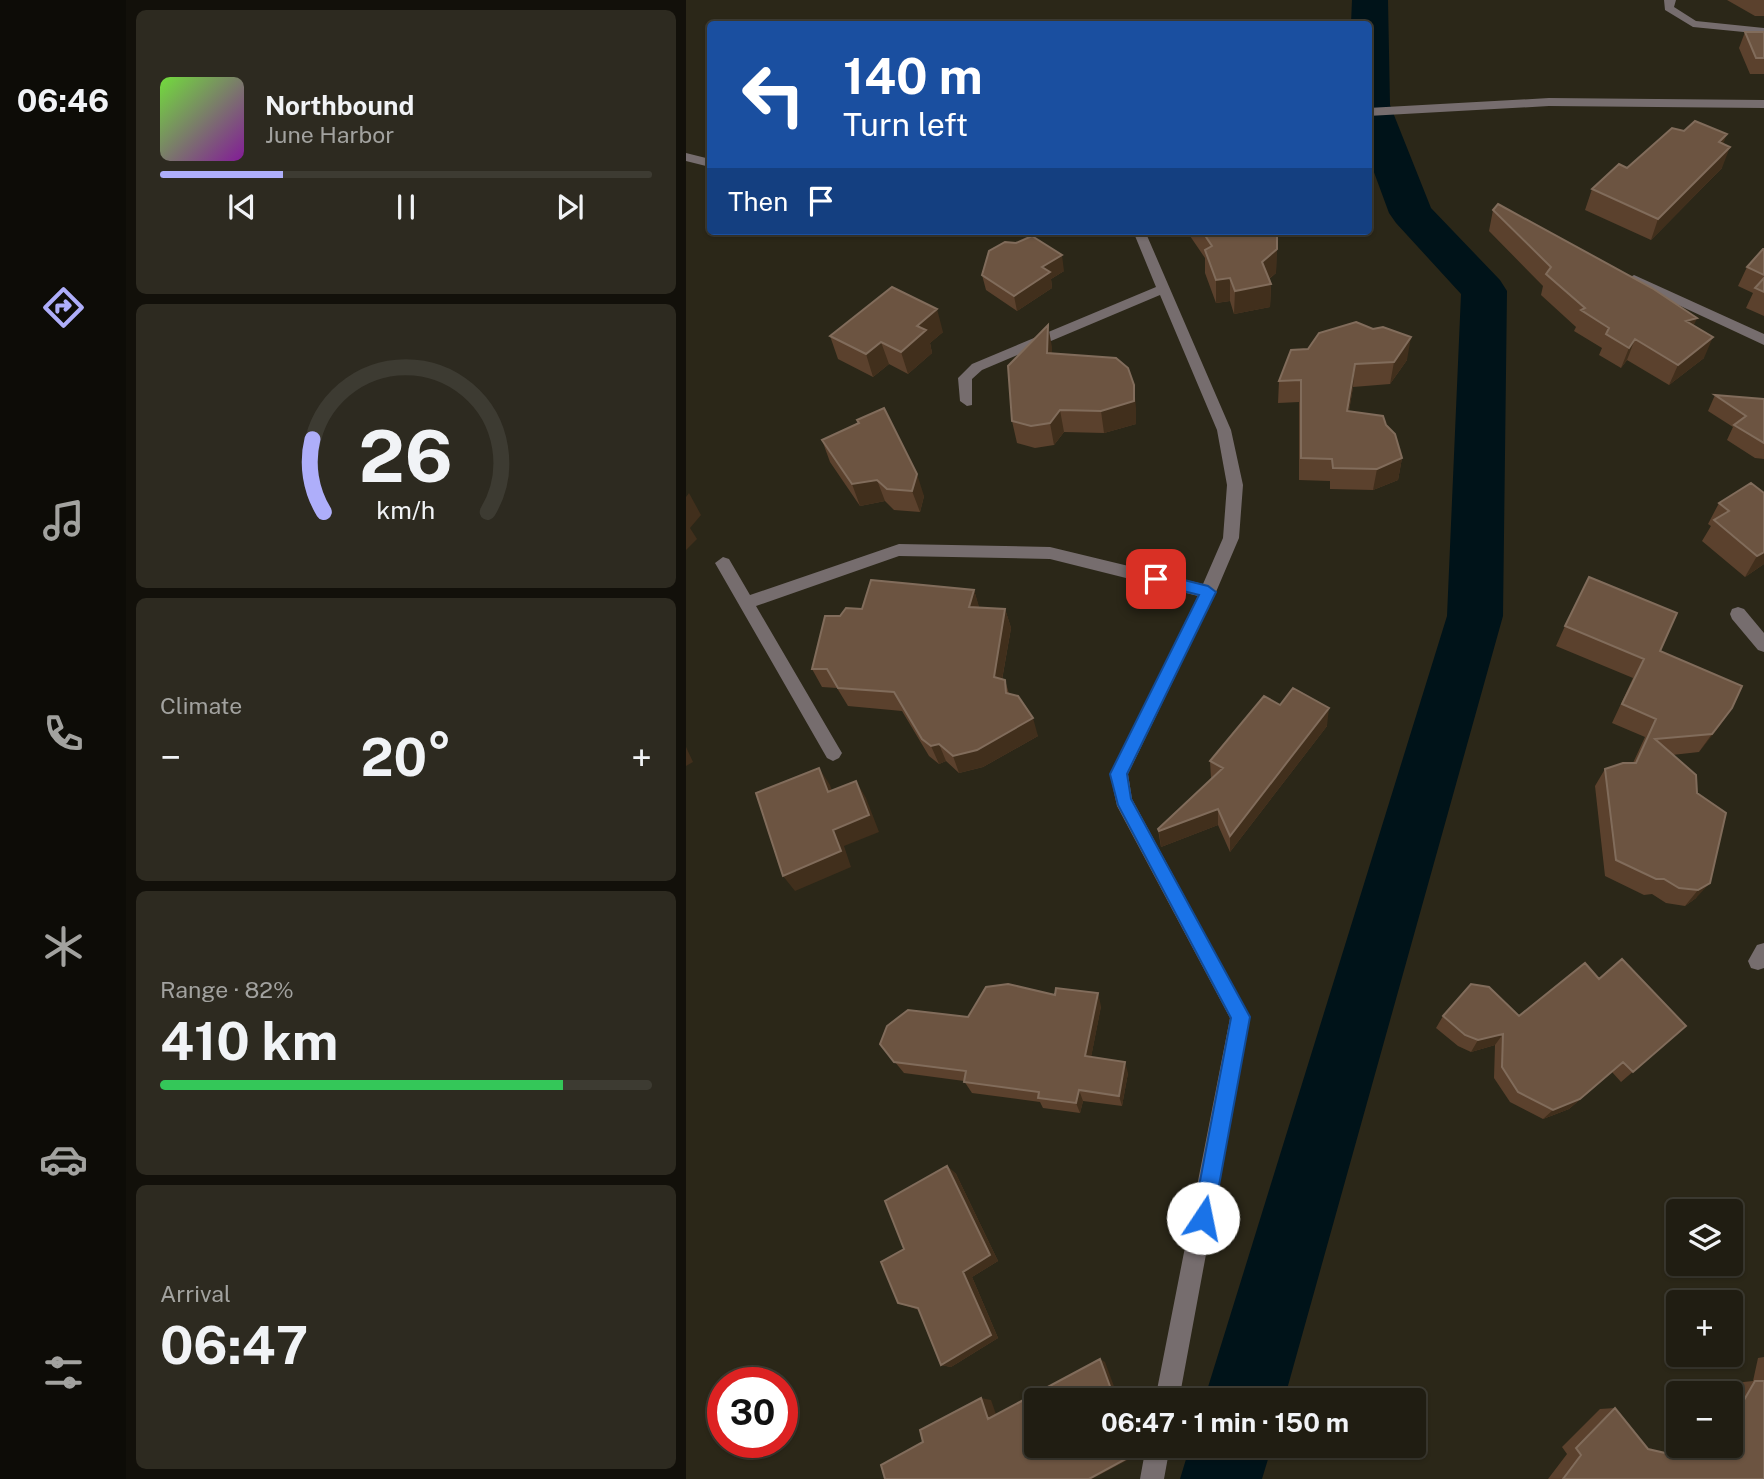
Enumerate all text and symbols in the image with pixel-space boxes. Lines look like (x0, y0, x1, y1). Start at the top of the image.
text: 140 m (843, 47, 983, 105)
icon: left (728, 49, 819, 140)
text: 06:46 (17, 82, 109, 119)
text: Northbound (265, 90, 414, 121)
text: Turn left (843, 106, 968, 143)
text: June Harbor (265, 121, 394, 148)
icon: arrive (802, 182, 840, 220)
text: Then (728, 186, 788, 217)
icon: previous (223, 188, 261, 226)
icon: pause (387, 188, 425, 226)
icon: next (551, 188, 589, 226)
icon: directions (39, 283, 88, 332)
text: 26 (359, 413, 453, 498)
text: km/h (377, 494, 435, 524)
icon: music (39, 496, 88, 545)
pin (1126, 549, 1186, 609)
icon: arrive (1137, 560, 1175, 598)
text: Climate (160, 692, 242, 719)
icon: phone (39, 709, 88, 758)
text: 20° (360, 727, 452, 788)
text: − (160, 735, 181, 780)
text: + (631, 735, 652, 780)
icon: climate (39, 922, 88, 971)
text: Range · 82% (160, 976, 294, 1003)
text: 410 km (160, 1011, 338, 1072)
icon: car (39, 1135, 88, 1184)
position arrow (1166, 1181, 1240, 1255)
map controls (1666, 1199, 1743, 1458)
button: layers (1666, 1199, 1743, 1276)
text: Arrival (160, 1280, 231, 1307)
button: + (1666, 1290, 1743, 1367)
text: 06:47 (160, 1315, 308, 1376)
icon: filters (39, 1348, 88, 1397)
speed limit sign: 30 (707, 1367, 798, 1458)
button: − (1666, 1381, 1743, 1458)
text: 06:47 · 1 min · 150 m (1101, 1407, 1349, 1438)

